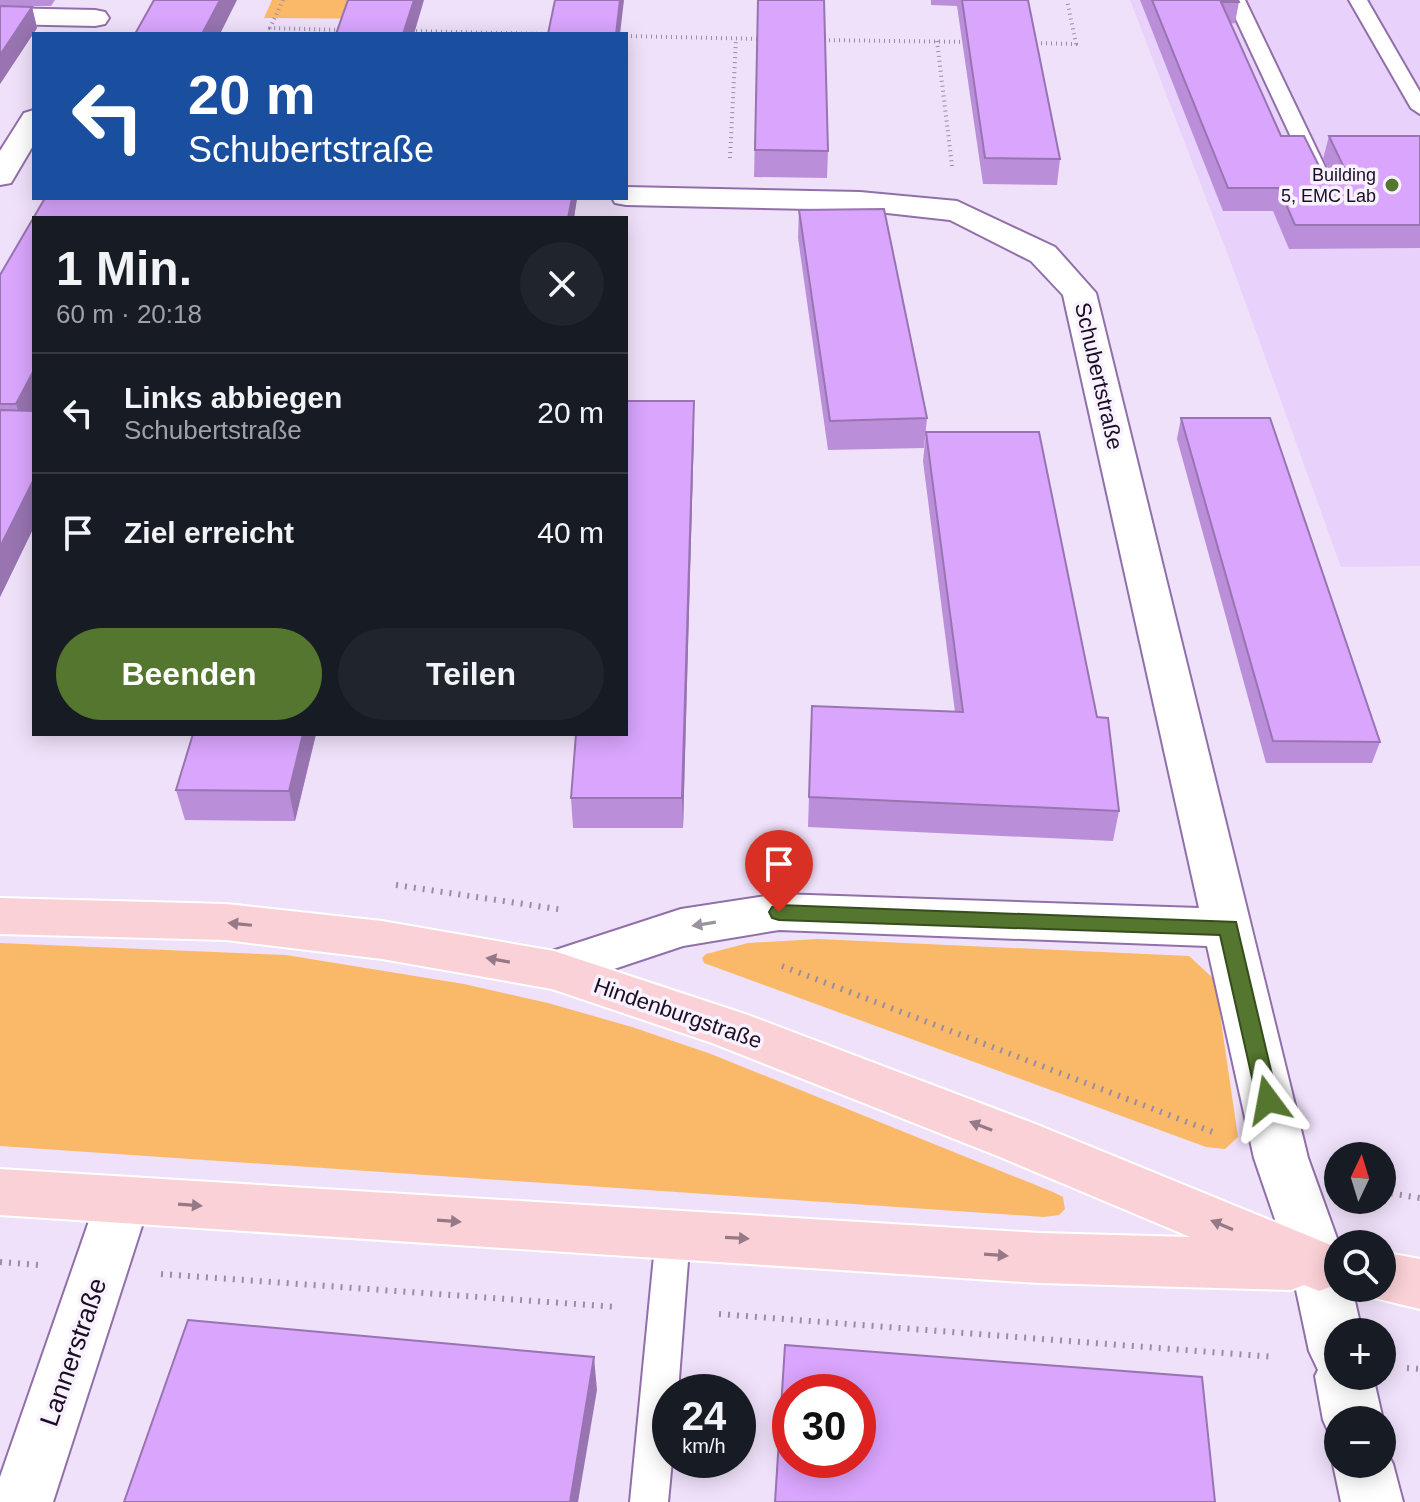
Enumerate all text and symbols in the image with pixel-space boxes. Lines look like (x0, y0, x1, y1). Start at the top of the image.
text: 20 m (188, 63, 316, 126)
icon: left (56, 64, 160, 168)
text: Schubertstraße (188, 129, 434, 170)
place label: Building 5, EMC Lab (1281, 165, 1376, 206)
marker: Building 5, EMC Lab (1383, 176, 1401, 194)
text: 1 Min. (56, 242, 192, 295)
button: close (520, 242, 604, 326)
text: 60 m · 20:18 (56, 299, 202, 329)
street label: Schubertstraße (1070, 300, 1128, 452)
text: Links abbiegen (124, 381, 342, 414)
icon: left (56, 391, 100, 435)
text: 20 m (537, 396, 604, 429)
text: Schubertstraße (124, 415, 302, 445)
icon: arrive (56, 511, 100, 555)
text: Ziel erreicht (124, 516, 294, 549)
text: 40 m (537, 516, 604, 549)
button: Beenden (56, 628, 322, 720)
button: Teilen (338, 628, 604, 720)
pin (745, 830, 813, 912)
icon: arrive (757, 842, 801, 886)
one-way arrow (227, 917, 252, 930)
one-way arrow (691, 918, 716, 931)
one-way arrow (485, 954, 510, 966)
street label: Hindenburgstraße (591, 973, 765, 1053)
position arrow (1226, 1058, 1310, 1142)
one-way arrow (969, 1119, 993, 1132)
north arrow (1324, 1142, 1396, 1214)
map controls (1324, 1142, 1396, 1478)
one-way arrow (177, 1199, 203, 1212)
one-way arrow (437, 1215, 462, 1228)
one-way arrow (1209, 1218, 1233, 1231)
button: search (1324, 1230, 1396, 1302)
one-way arrow (725, 1232, 750, 1245)
one-way arrow (984, 1249, 1009, 1262)
street label: Lannerstraße (34, 1274, 112, 1430)
button: + (1324, 1318, 1396, 1390)
speed limit sign: 30 (772, 1374, 876, 1478)
text: 24 (682, 1394, 726, 1438)
button: − (1324, 1406, 1396, 1478)
text: km/h (682, 1435, 726, 1457)

